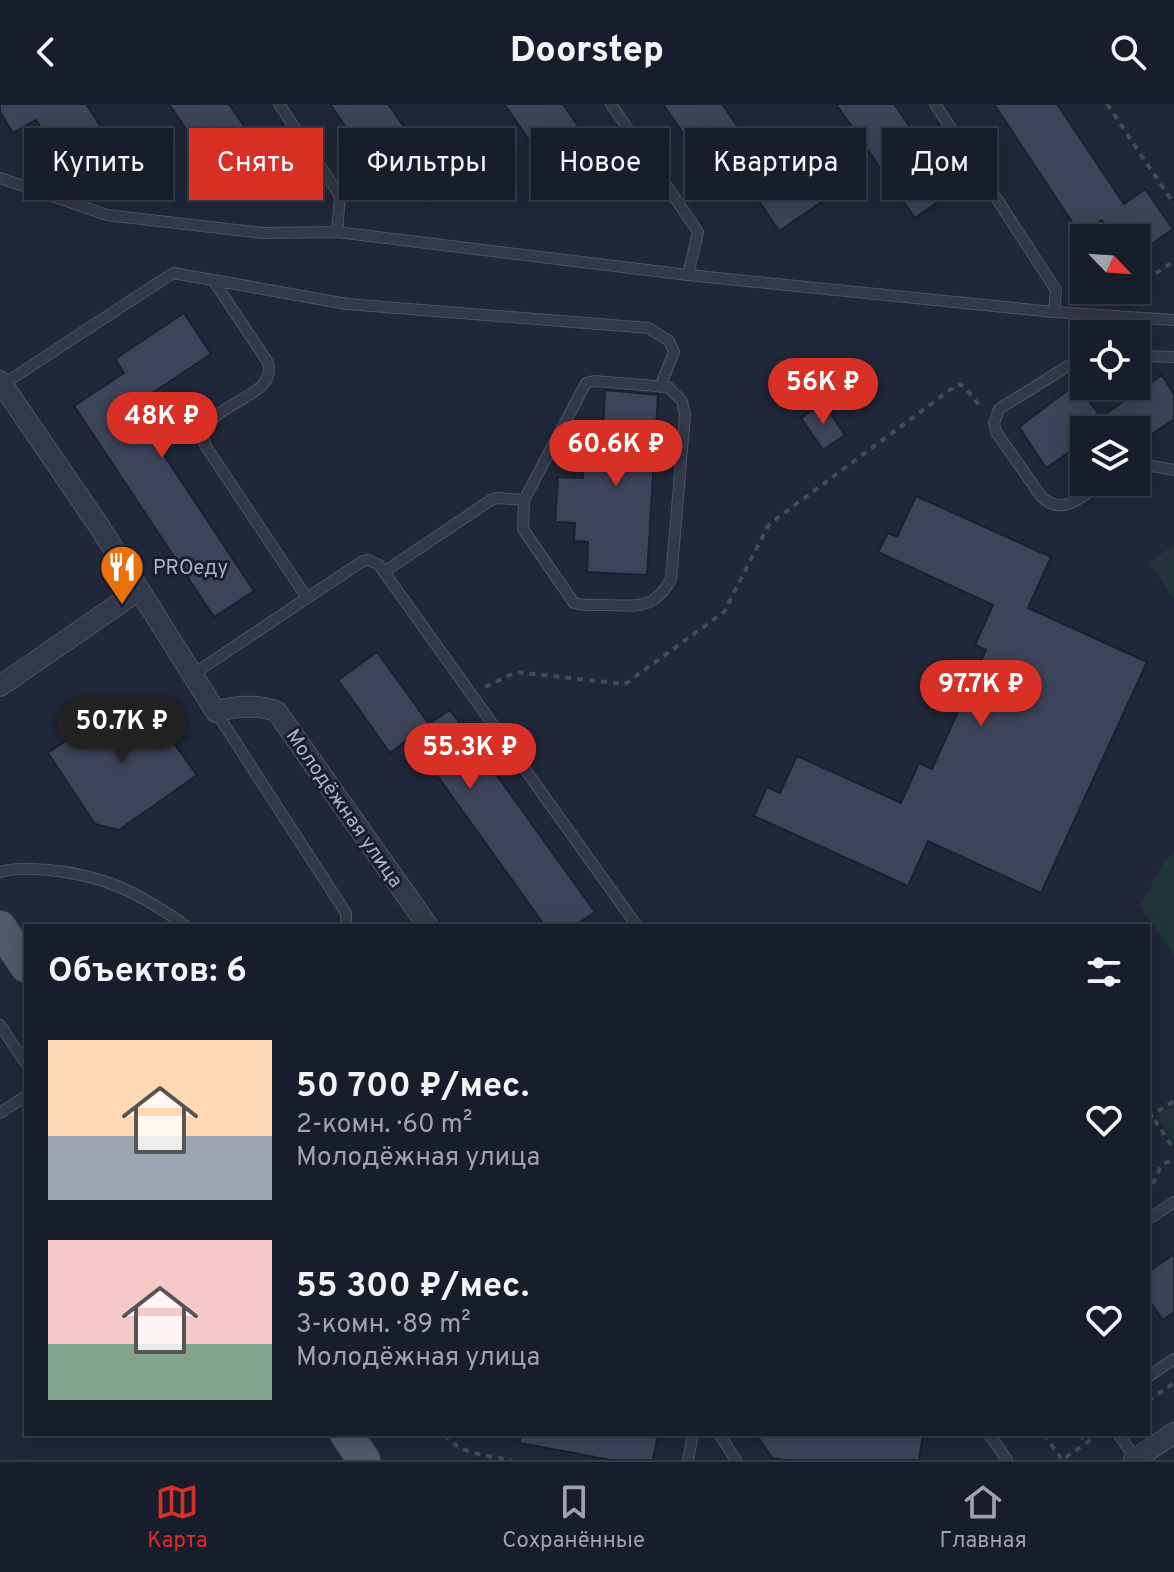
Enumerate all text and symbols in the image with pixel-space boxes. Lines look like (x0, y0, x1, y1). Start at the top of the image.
text: Doorstep (510, 29, 664, 75)
icon: back (24, 30, 68, 74)
icon: search (1106, 30, 1150, 74)
chip: Купить (24, 128, 173, 200)
chip: Снять (189, 128, 323, 200)
chip: Фильтры (339, 128, 515, 200)
chip: Новое (531, 128, 669, 200)
chip: Квартира (685, 128, 866, 200)
chip: Дом (882, 128, 997, 200)
north arrow (1070, 224, 1150, 304)
map controls (1070, 224, 1150, 496)
button: locate (1070, 320, 1150, 400)
pin: 56K ₽ (767, 358, 879, 426)
text: 56K ₽ (786, 367, 860, 400)
pin: 48K ₽ (106, 392, 218, 460)
text: 48K ₽ (125, 401, 199, 434)
button: layers (1070, 416, 1150, 496)
pin: 60.6K ₽ (542, 420, 690, 488)
text: 60.6K ₽ (567, 429, 665, 462)
restaurant icon: PROеду (98, 543, 146, 606)
place label: PROеду (153, 556, 228, 582)
pin: 97.7K ₽ (907, 660, 1055, 728)
text: 97.7K ₽ (938, 669, 1024, 702)
pin: 50.7K ₽ (48, 697, 196, 765)
text: 50.7K ₽ (76, 706, 168, 739)
pin: 55.3K ₽ (396, 723, 544, 791)
street label: Молодёжная улица (279, 725, 408, 894)
text: 55.3K ₽ (422, 732, 518, 765)
icon: filters (1082, 950, 1126, 994)
text: Объектов: 6 (48, 951, 247, 994)
text: 50 700 ₽/мес. (296, 1066, 529, 1109)
icon: home (112, 1072, 208, 1168)
icon: heart (1082, 1098, 1126, 1142)
text: 2-комн. · 60 m² (296, 1109, 472, 1142)
text: Молодёжная улица (296, 1142, 540, 1175)
text: 55 300 ₽/мес. (296, 1266, 529, 1309)
icon: home (112, 1272, 208, 1368)
icon: heart (1082, 1298, 1126, 1342)
text: 3-комн. · 89 m² (296, 1309, 471, 1342)
text: Молодёжная улица (296, 1342, 540, 1375)
tab: Карта (147, 1480, 208, 1555)
tab: Сохранённые (502, 1480, 645, 1555)
tab: Главная (939, 1480, 1027, 1555)

